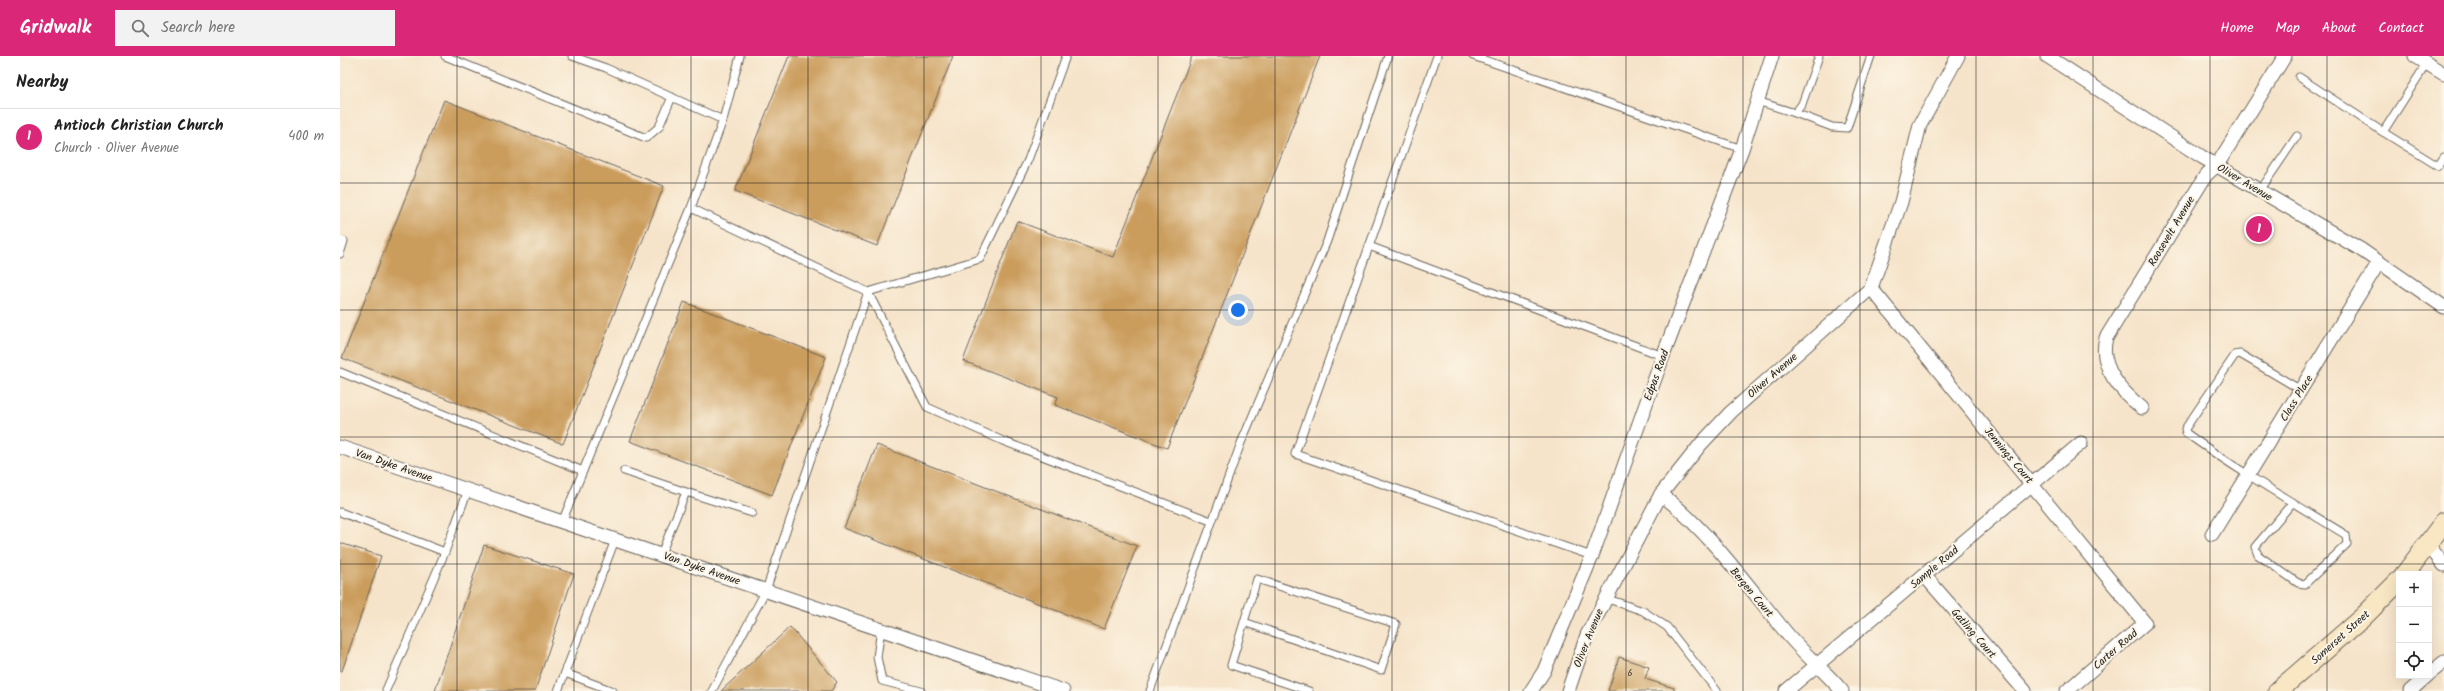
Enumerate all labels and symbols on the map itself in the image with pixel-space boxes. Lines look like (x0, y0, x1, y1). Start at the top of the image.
street label: Oliver Avenue (2213, 159, 2276, 207)
street label: Roosevelt Avenue (2144, 193, 2200, 270)
pin: 1 (2246, 214, 2272, 244)
your location (1228, 300, 1248, 320)
street label: Edpas Road (1639, 347, 1675, 404)
street label: Oliver Avenue (1743, 349, 1802, 403)
street label: Class Place (2275, 372, 2318, 425)
street label: Jennings Court (1979, 423, 2038, 489)
street label: Van Dyke Avenue (353, 444, 435, 488)
street label: Sample Road (1906, 542, 1963, 594)
street label: Van Dyke Avenue (661, 547, 743, 591)
street label: Bergen Court (1725, 564, 1778, 622)
street label: Gatling Court (1946, 604, 2001, 663)
street label: Oliver Avenue (1569, 606, 1609, 671)
street label: Somerset Street (2307, 606, 2375, 669)
street label: Carter Road (2089, 625, 2143, 674)
house number: 6 (1627, 666, 1633, 681)

